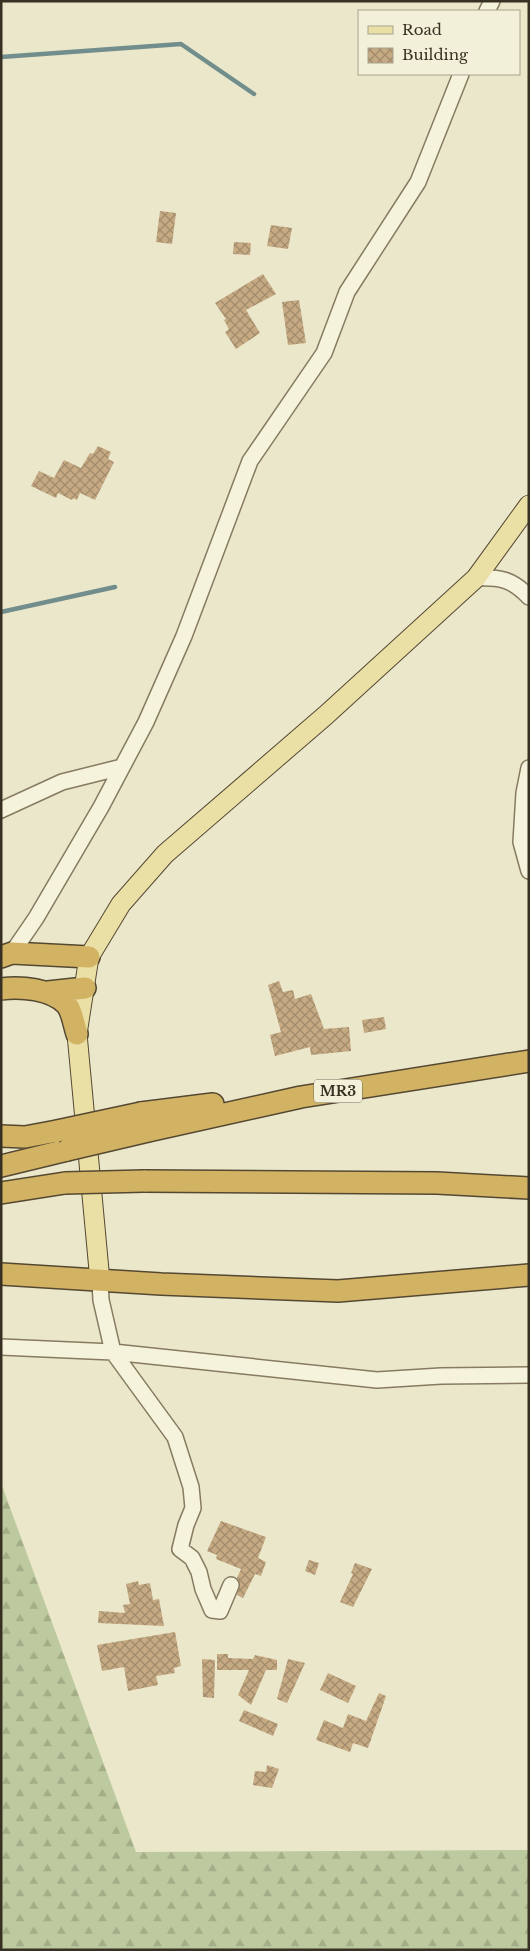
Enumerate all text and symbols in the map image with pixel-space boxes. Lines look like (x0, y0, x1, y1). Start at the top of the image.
legend (358, 10, 520, 75)
text: Road (402, 20, 442, 39)
text: Building (402, 45, 469, 64)
road number: MR3 (314, 1080, 362, 1102)

